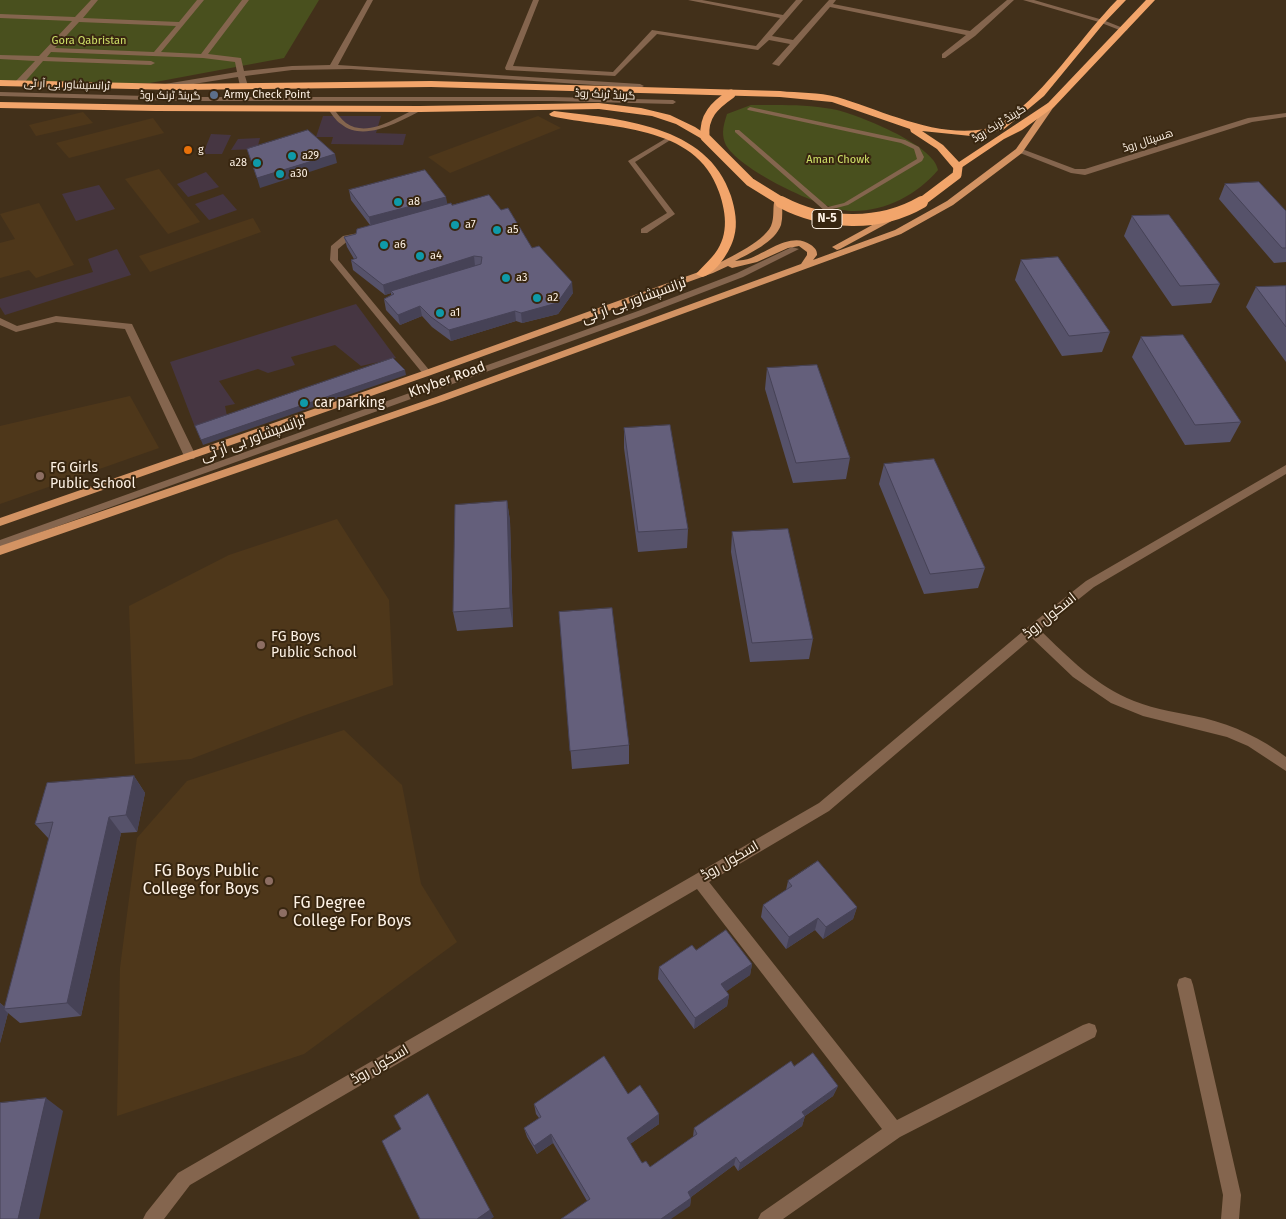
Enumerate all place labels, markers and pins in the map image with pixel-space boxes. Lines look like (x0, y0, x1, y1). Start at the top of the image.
place label: Army Check Point (224, 88, 311, 102)
marker: Army Check Point (208, 89, 220, 101)
place label: g (198, 143, 204, 157)
marker: g (182, 144, 194, 156)
place label: a29 (302, 149, 319, 163)
marker: a29 (286, 150, 298, 162)
place label: a28 (230, 156, 247, 170)
marker: a28 (251, 157, 263, 169)
place label: a30 (290, 167, 308, 181)
marker: a30 (274, 168, 286, 180)
place label: a8 (408, 195, 420, 209)
marker: a8 (392, 196, 404, 208)
place label: a7 (465, 218, 476, 232)
marker: a7 (449, 219, 461, 231)
place label: a5 (507, 223, 518, 237)
marker: a5 (491, 224, 503, 236)
place label: a6 (394, 238, 406, 252)
marker: a6 (378, 239, 390, 251)
place label: a4 (430, 249, 442, 263)
marker: a4 (414, 250, 426, 262)
place label: a3 (516, 271, 527, 285)
marker: a3 (500, 272, 512, 284)
place label: a2 (547, 291, 558, 305)
marker: a2 (531, 292, 543, 304)
place label: a1 (450, 306, 460, 320)
marker: a1 (434, 307, 446, 319)
place label: car parking (314, 395, 385, 411)
marker: car parking (298, 397, 310, 409)
place label: FG Girls Public School (50, 460, 136, 492)
marker: FG Girls Public School (34, 470, 46, 482)
place label: FG Boys Public School (271, 629, 357, 662)
marker: FG Boys Public School (255, 639, 267, 651)
place label: FG Boys Public College for Boys (143, 862, 259, 900)
marker: FG Boys Public College for Boys (263, 875, 275, 887)
place label: FG Degree College For Boys (293, 894, 411, 932)
marker: FG Degree College For Boys (277, 907, 289, 919)

